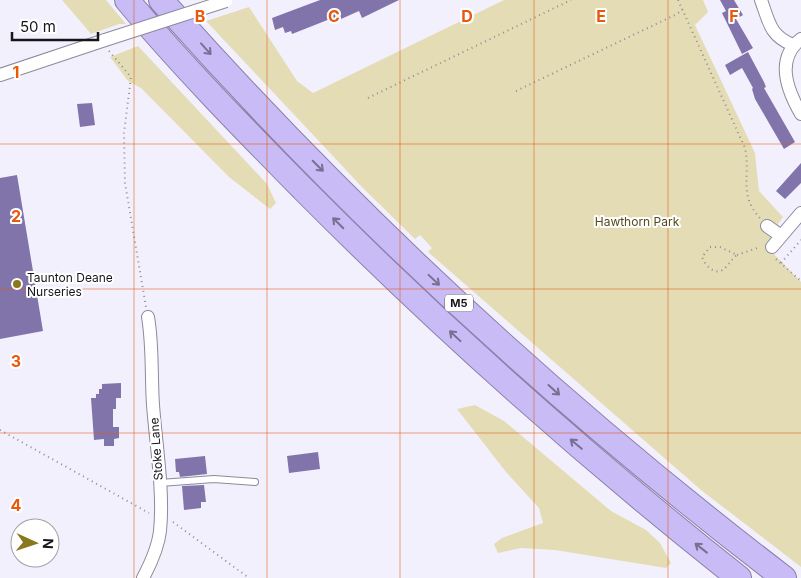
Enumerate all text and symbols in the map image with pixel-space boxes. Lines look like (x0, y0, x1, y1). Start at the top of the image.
text: B (195, 6, 205, 26)
text: C (328, 6, 340, 26)
text: D (461, 6, 473, 26)
text: E (596, 6, 606, 26)
text: F (729, 6, 739, 26)
scale bar (12, 10, 99, 42)
text: 50 m (20, 17, 56, 36)
one-way arrow (200, 43, 212, 56)
text: 1 (13, 62, 19, 82)
one-way arrow (312, 160, 324, 172)
text: 2 (11, 206, 21, 226)
park label: Hawthorn Park (595, 214, 680, 229)
one-way arrow (332, 218, 344, 230)
place label: Taunton Deane Nurseries (27, 270, 113, 299)
one-way arrow (428, 274, 441, 286)
marker: Taunton Deane Nurseries (11, 278, 23, 290)
road number: M5 (445, 294, 473, 312)
one-way arrow (448, 330, 461, 342)
text: 3 (11, 351, 21, 371)
one-way arrow (547, 384, 560, 396)
street label: Stoke Lane (146, 417, 166, 481)
one-way arrow (569, 439, 582, 450)
text: 4 (11, 495, 22, 515)
north arrow (10, 518, 60, 568)
text: N (40, 538, 57, 549)
one-way arrow (695, 542, 708, 553)

